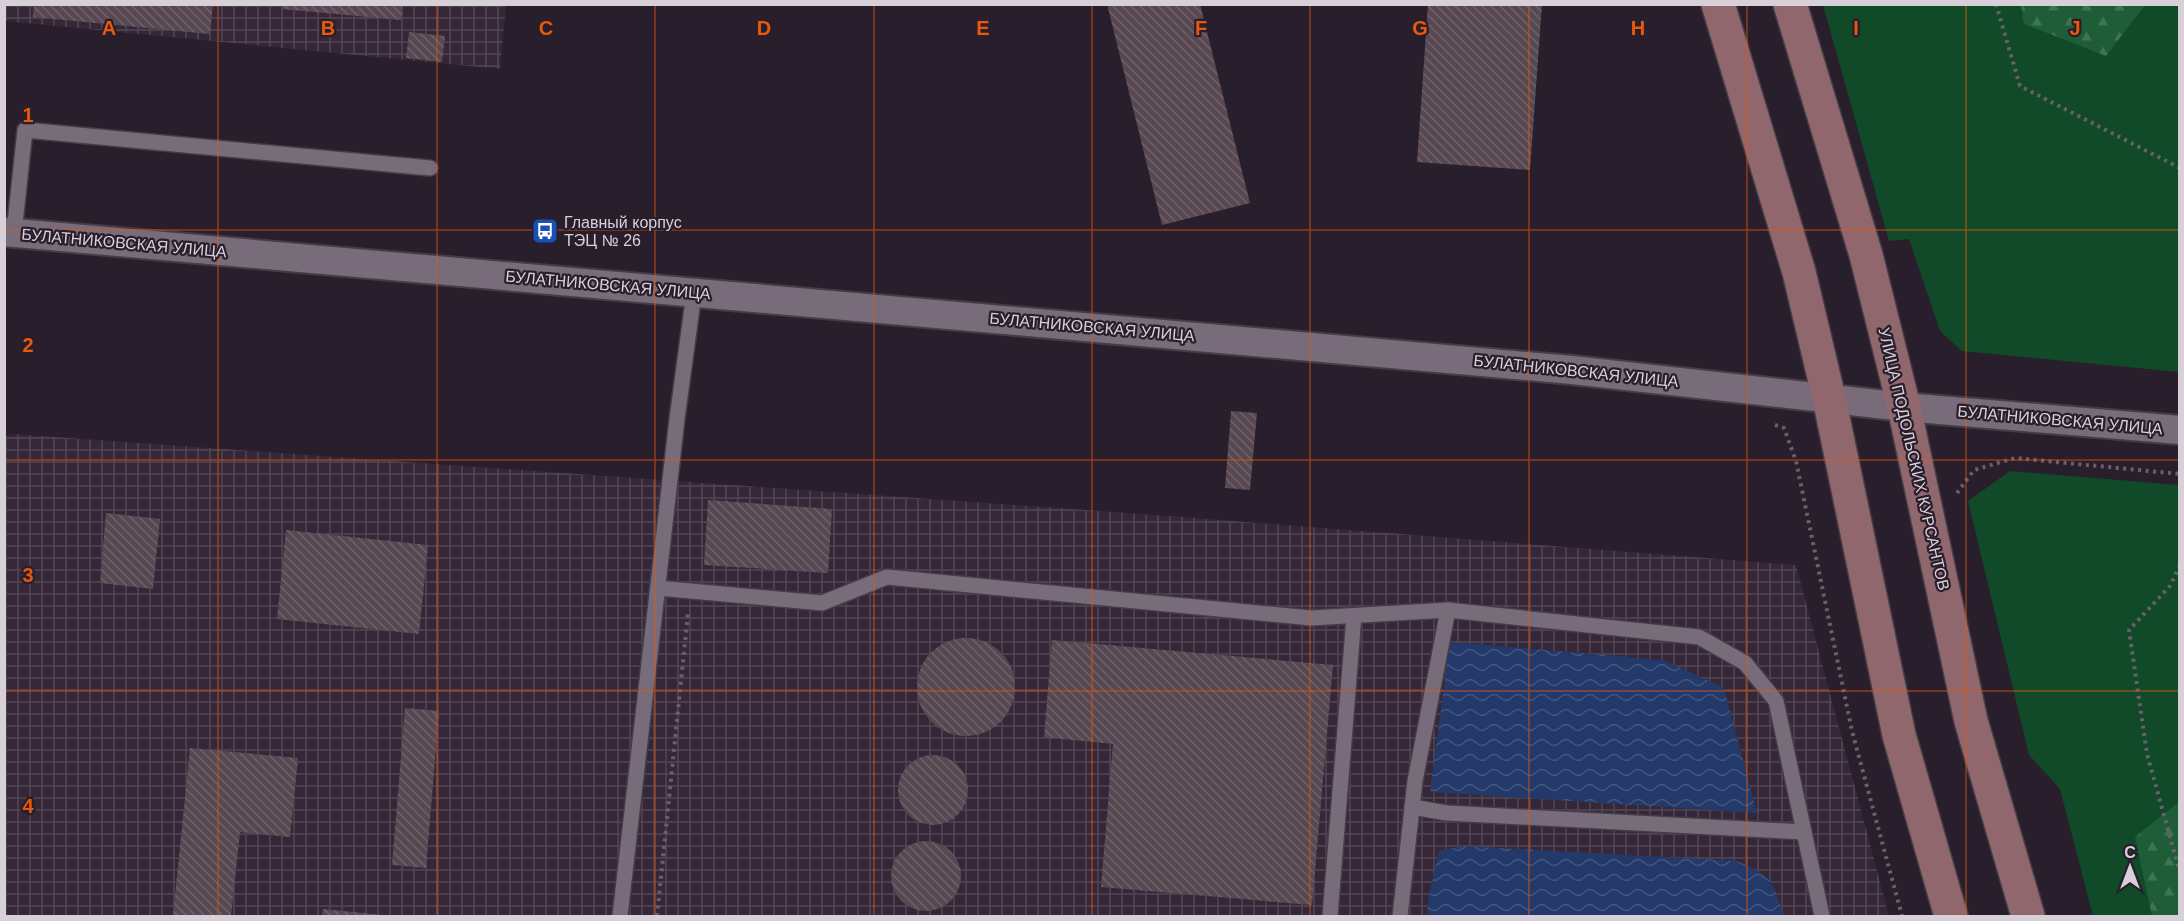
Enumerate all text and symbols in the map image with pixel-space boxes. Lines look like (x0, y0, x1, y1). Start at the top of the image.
text: A (102, 17, 116, 39)
text: B (321, 17, 335, 39)
text: C (539, 17, 553, 39)
text: D (757, 17, 771, 39)
text: E (976, 17, 990, 39)
text: F (1195, 17, 1207, 39)
text: G (1412, 17, 1428, 39)
text: H (1631, 17, 1645, 39)
text: I (1853, 17, 1859, 39)
text: J (2069, 17, 2081, 39)
text: 1 (22, 104, 34, 126)
place label: Главный корпус ТЭЦ № 26 (564, 214, 682, 249)
bus stop icon: Главный корпус ТЭЦ № 26 (530, 216, 560, 246)
street label: БУЛАТНИКОВСКАЯ УЛИЦА (21, 226, 228, 260)
street label: БУЛАТНИКОВСКАЯ УЛИЦА (505, 268, 712, 302)
street label: БУЛАТНИКОВСКАЯ УЛИЦА (989, 310, 1196, 344)
street label: УЛИЦА ПОДОЛЬСКИХ КУРСАНТОВ (1875, 326, 1953, 592)
text: 2 (22, 334, 34, 356)
street label: БУЛАТНИКОВСКАЯ УЛИЦА (1473, 352, 1680, 390)
street label: БУЛАТНИКОВСКАЯ УЛИЦА (1957, 403, 2164, 437)
text: 3 (22, 564, 34, 586)
text: 4 (22, 795, 34, 817)
north arrow (2100, 837, 2160, 897)
text: С (2124, 844, 2136, 861)

